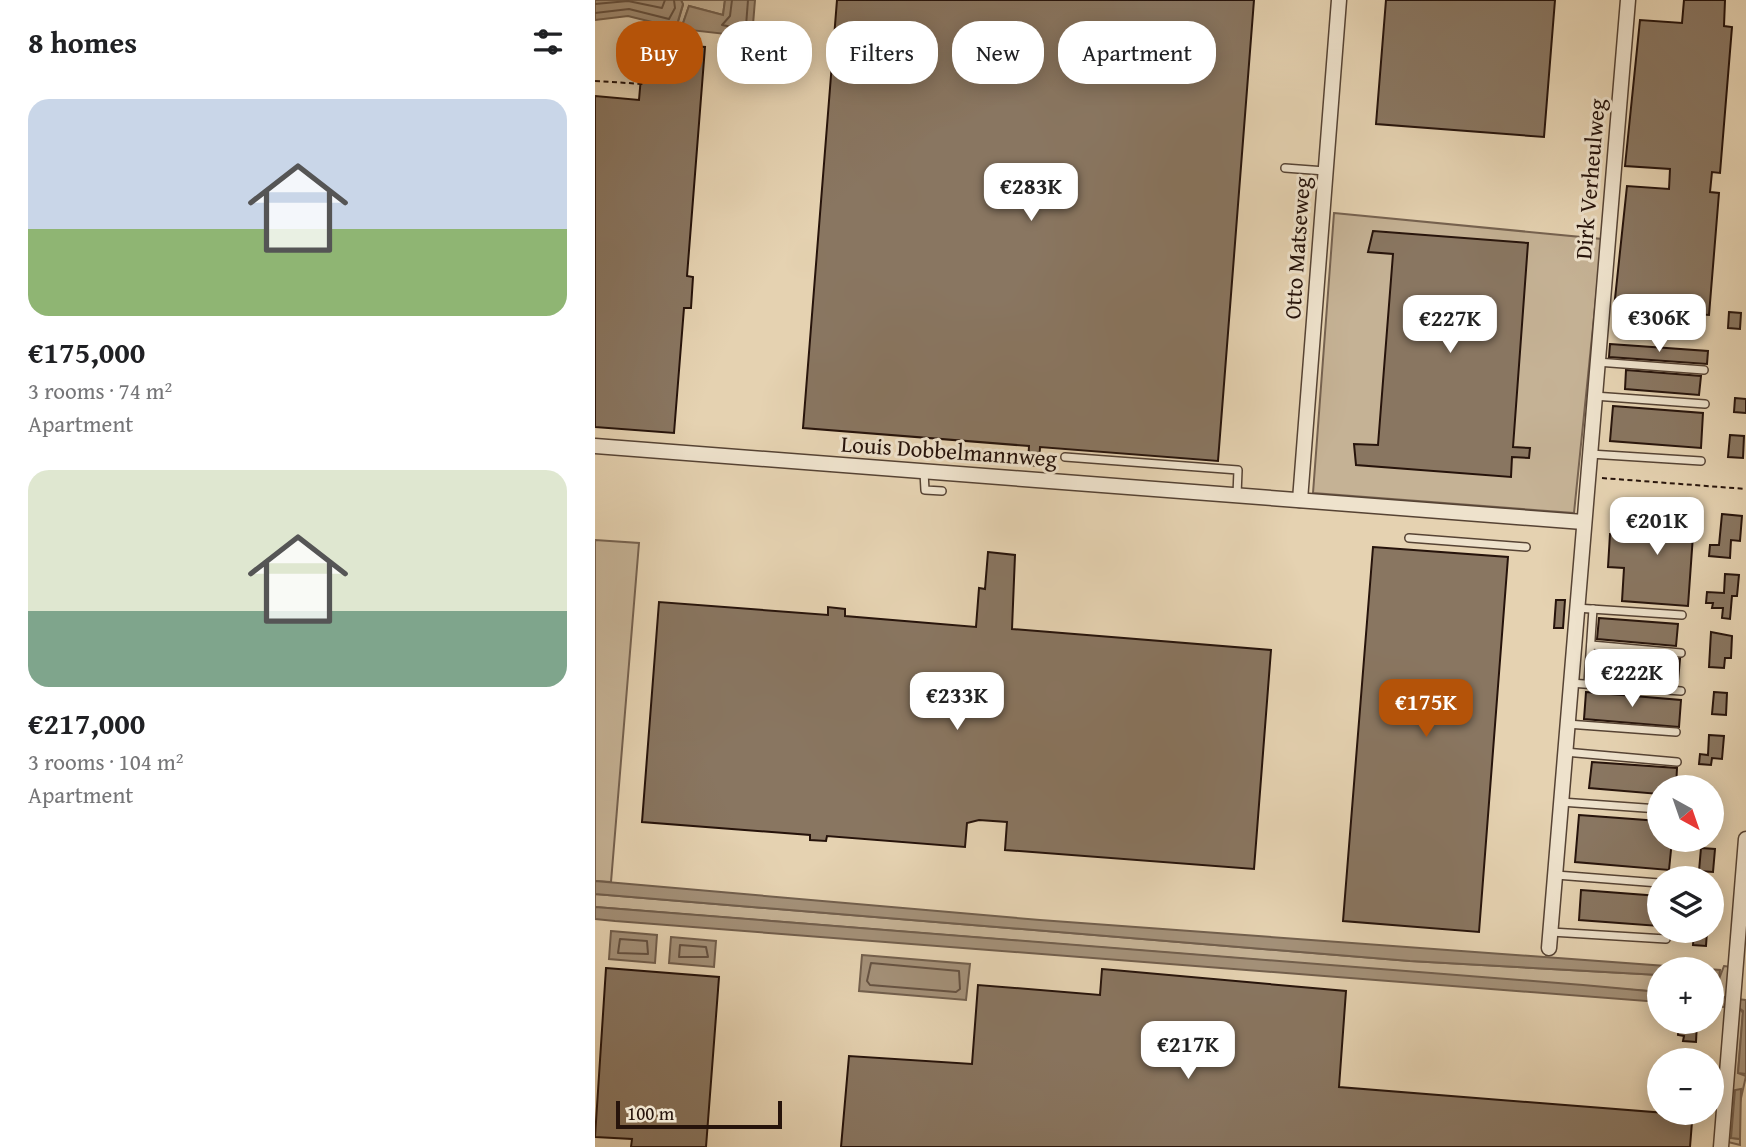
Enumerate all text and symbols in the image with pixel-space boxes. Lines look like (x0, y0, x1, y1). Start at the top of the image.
text: 8 homes (28, 20, 137, 64)
chip: Buy (616, 21, 703, 84)
chip: Rent (717, 21, 812, 84)
chip: Filters (826, 21, 938, 84)
chip: New (952, 21, 1044, 84)
chip: Apartment (1058, 21, 1216, 84)
icon: filters (529, 23, 567, 61)
street label: Dirk Verheulweg (1566, 97, 1613, 261)
icon: home (235, 145, 361, 271)
pin: €283K (982, 164, 1080, 223)
text: €283K (1000, 169, 1062, 202)
street label: Otto Matseweg (1275, 175, 1318, 320)
pin: €306K (1610, 294, 1708, 354)
pin: €227K (1401, 296, 1499, 355)
text: €306K (1628, 300, 1690, 333)
text: €227K (1419, 301, 1481, 334)
text: €175,000 (28, 330, 145, 374)
text: 3 rooms · 74 m² (28, 374, 172, 407)
text: Apartment (28, 407, 133, 440)
street label: Louis Dobbelmannweg (840, 426, 1059, 475)
pin: €201K (1608, 498, 1706, 557)
text: €201K (1626, 503, 1688, 536)
icon: home (235, 516, 361, 642)
pin: €222K (1583, 650, 1681, 709)
text: €222K (1601, 655, 1663, 688)
pin: €233K (908, 672, 1006, 732)
text: €233K (926, 678, 988, 711)
pin: €175K (1377, 680, 1475, 739)
text: €175K (1395, 685, 1457, 718)
text: €217,000 (28, 701, 145, 745)
text: 3 rooms · 104 m² (28, 745, 183, 778)
north arrow (1647, 775, 1724, 852)
map controls (1647, 775, 1724, 1125)
text: Apartment (28, 778, 133, 811)
button: layers (1647, 866, 1724, 943)
button: + (1647, 957, 1724, 1034)
pin: €217K (1139, 1021, 1237, 1081)
text: €217K (1157, 1027, 1219, 1060)
button: − (1647, 1048, 1724, 1125)
scale bar (616, 1098, 782, 1130)
text: 100 m (627, 1099, 674, 1127)

